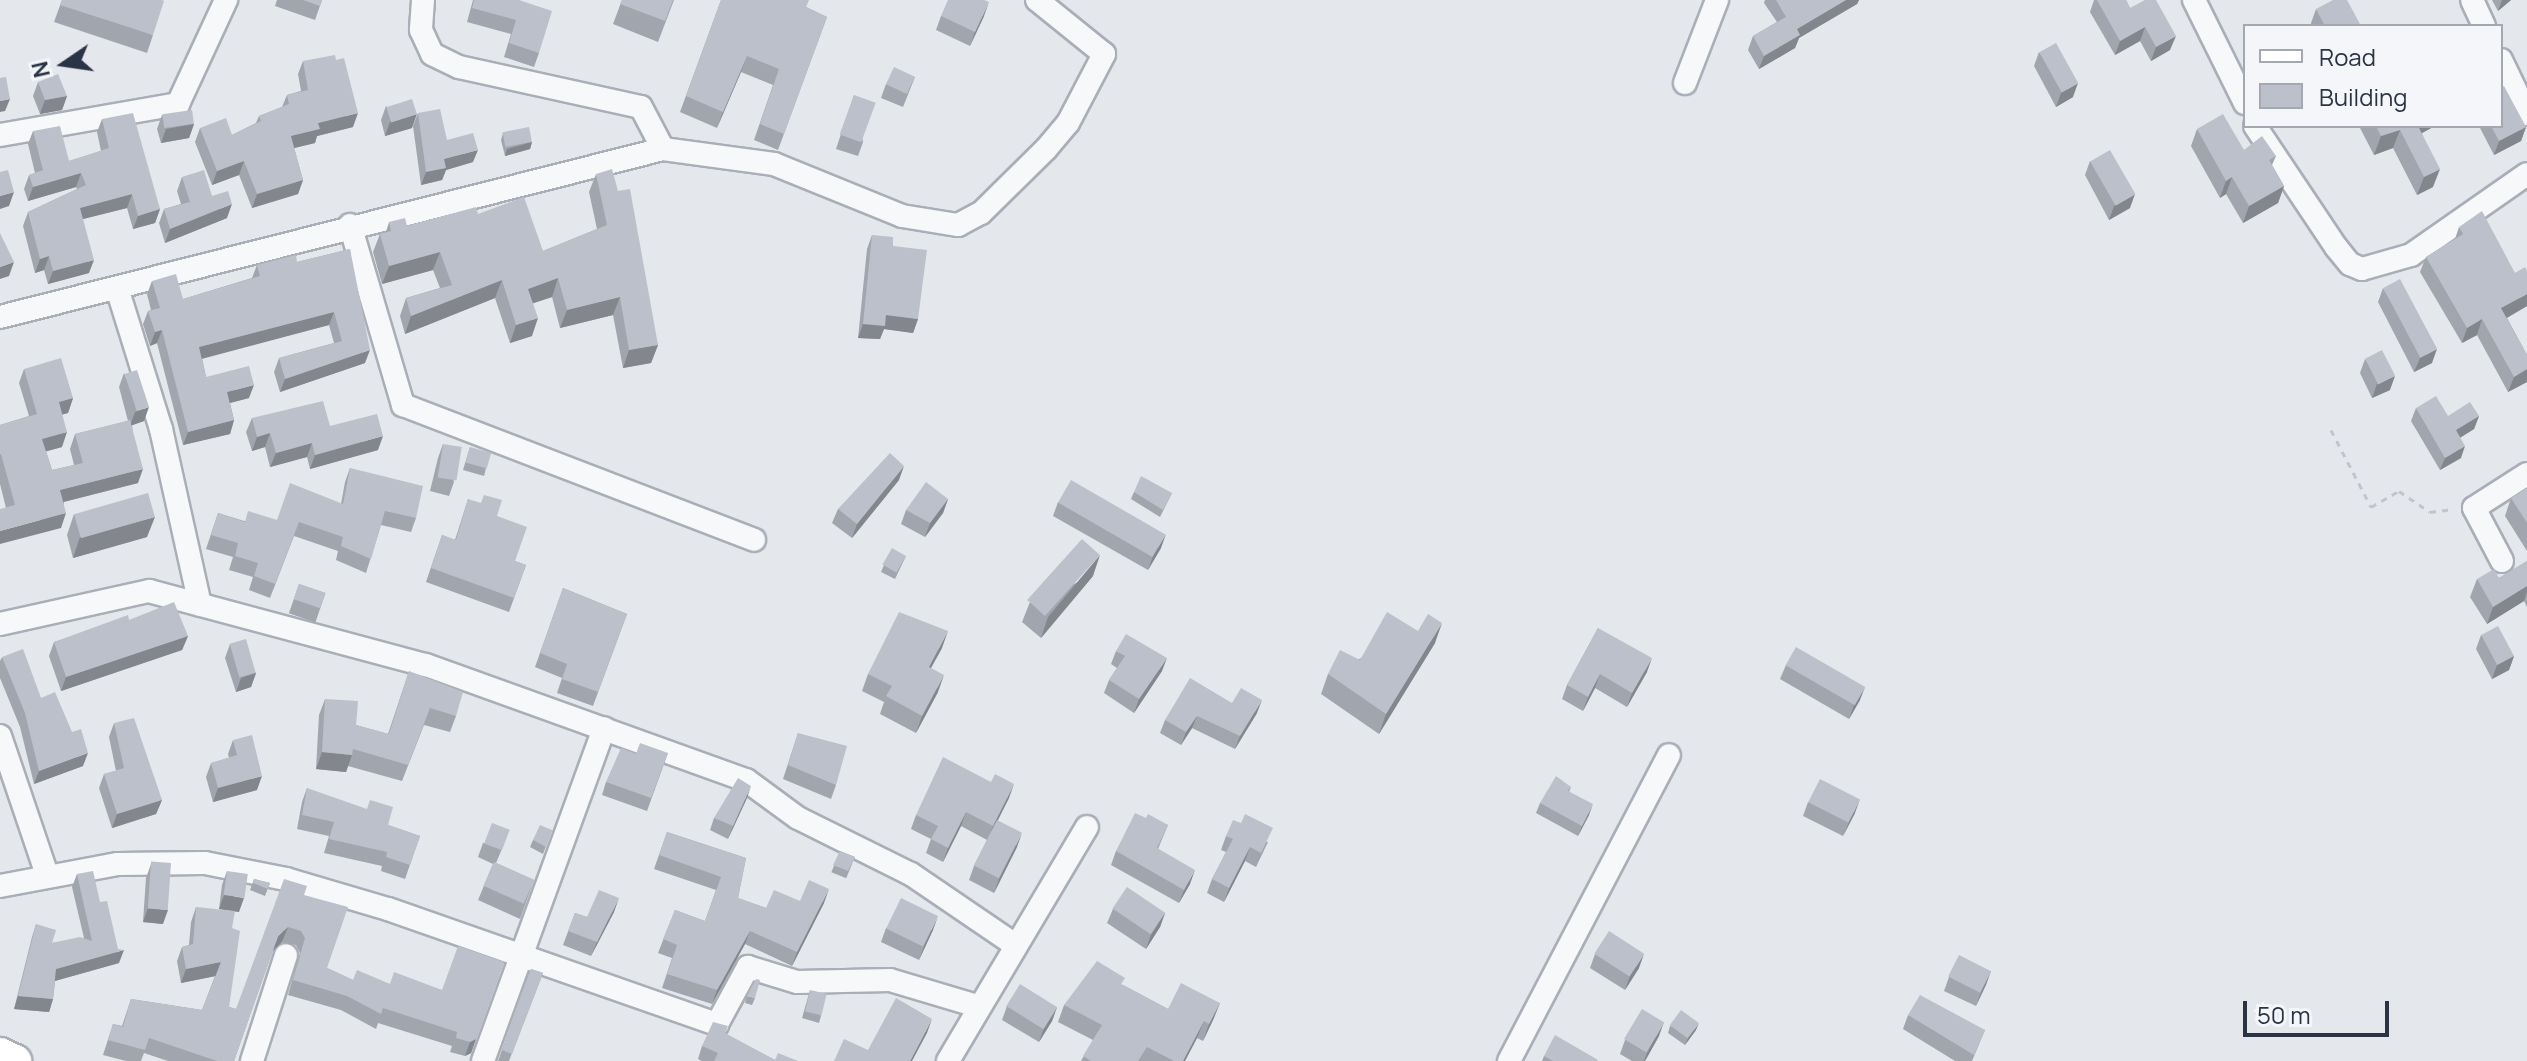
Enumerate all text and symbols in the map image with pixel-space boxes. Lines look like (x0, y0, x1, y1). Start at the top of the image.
north arrow (24, 24, 104, 104)
legend (2243, 24, 2503, 128)
text: Road (2319, 40, 2376, 73)
text: N (24, 58, 57, 80)
text: Building (2319, 80, 2407, 113)
scale bar (2247, 985, 2393, 1035)
text: 50 m (2257, 998, 2311, 1031)

